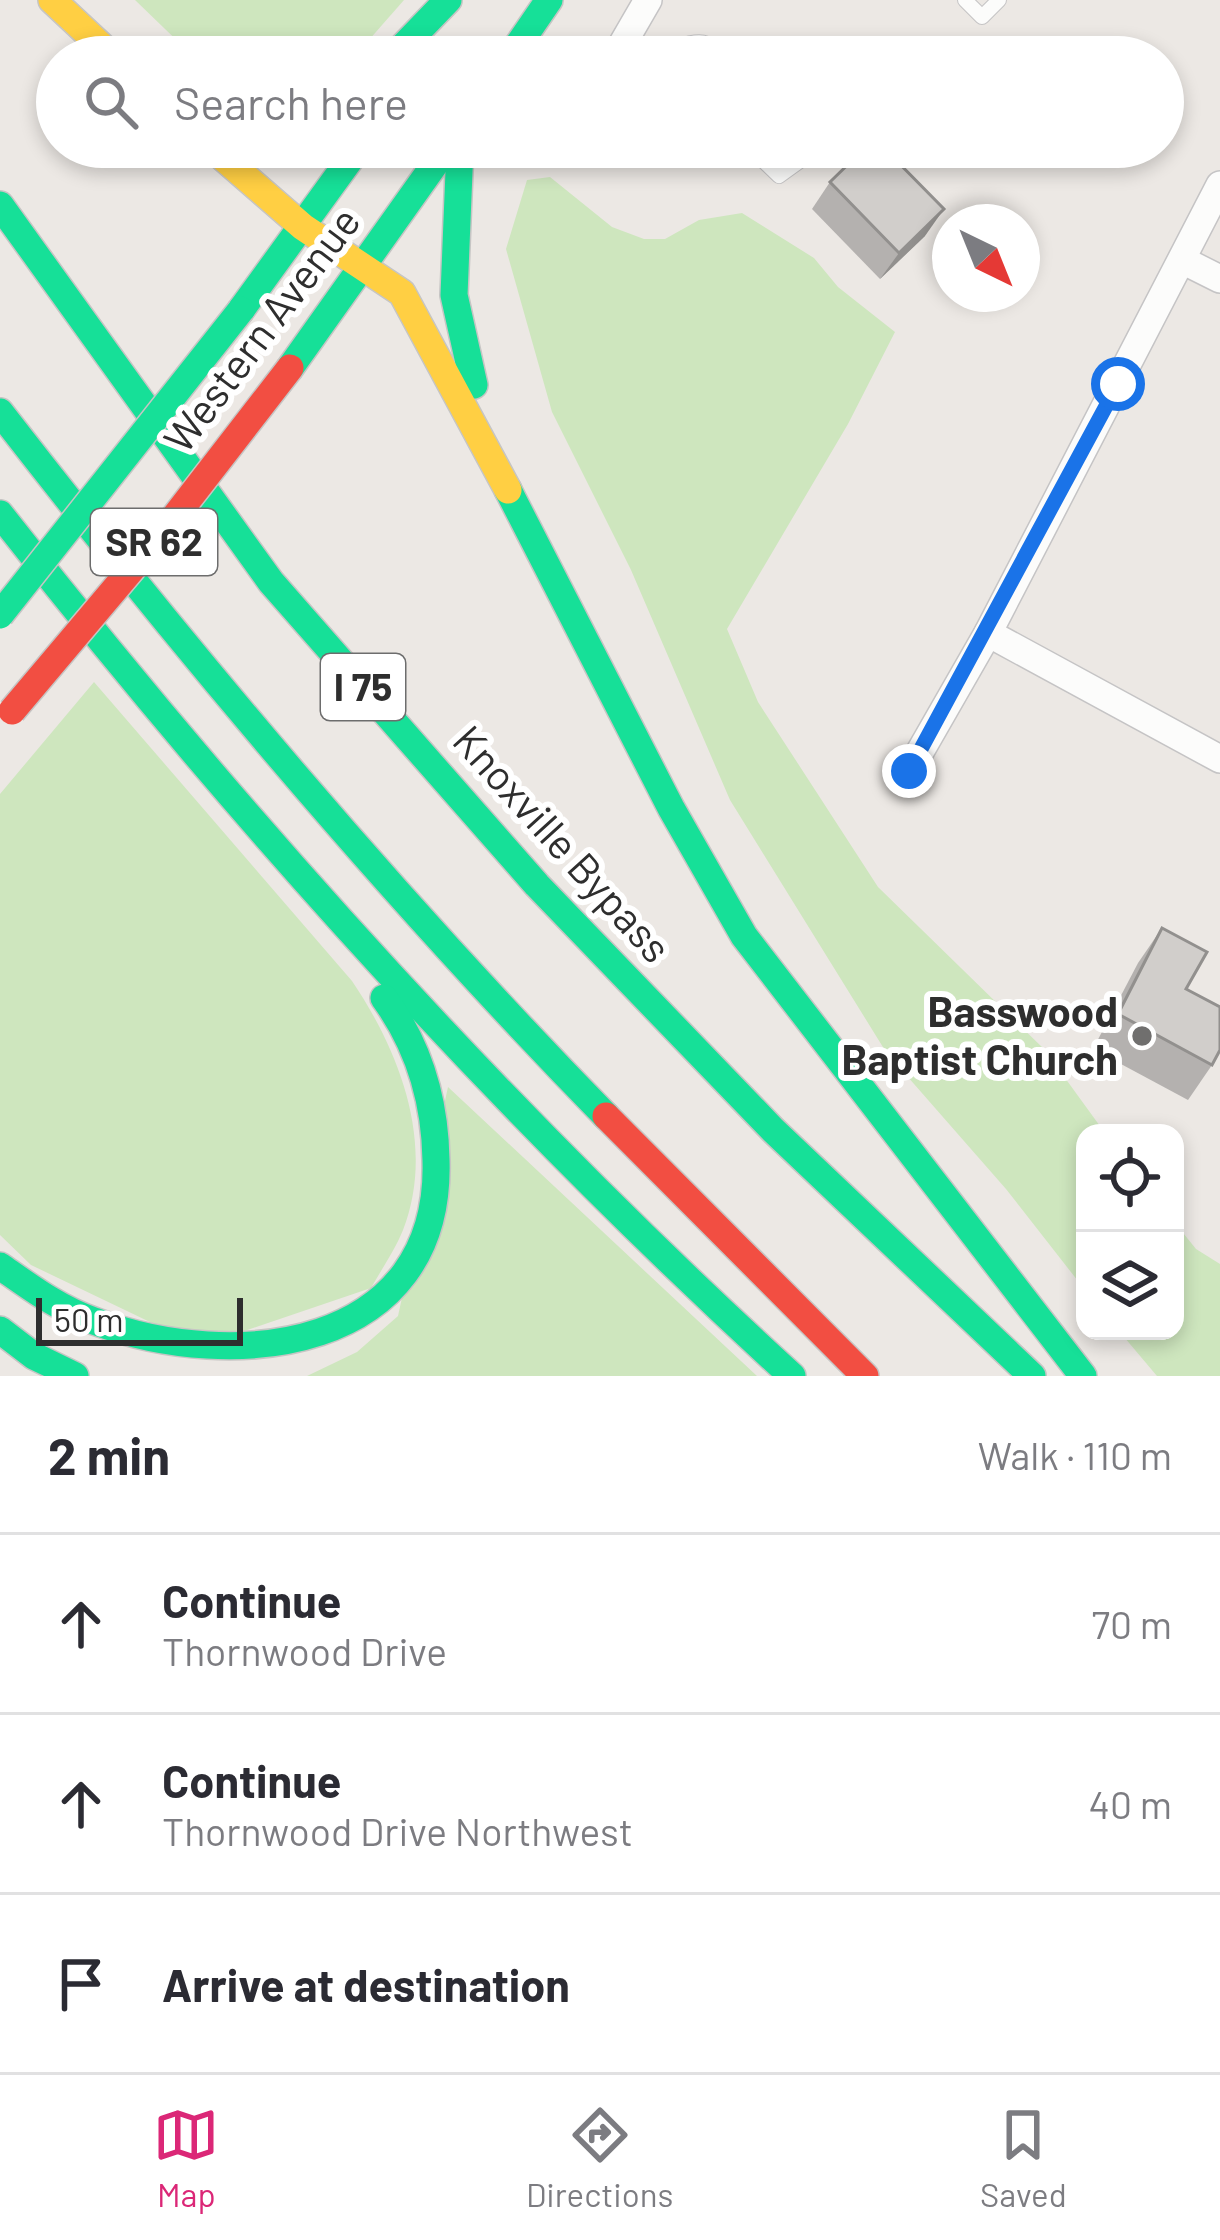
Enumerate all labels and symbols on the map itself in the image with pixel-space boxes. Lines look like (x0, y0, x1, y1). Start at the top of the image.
street label: Western Avenue (152, 196, 369, 461)
north arrow (932, 204, 1040, 312)
route start (1091, 357, 1145, 411)
road number: SR 62 (91, 509, 217, 575)
road number: I 75 (321, 654, 405, 720)
street label: Knoxville Bypass (443, 714, 683, 972)
route end (882, 744, 936, 798)
place label: Basswood Baptist Church (842, 985, 1118, 1083)
marker: Basswood Baptist Church (1129, 1023, 1155, 1049)
scale bar (36, 1292, 243, 1345)

